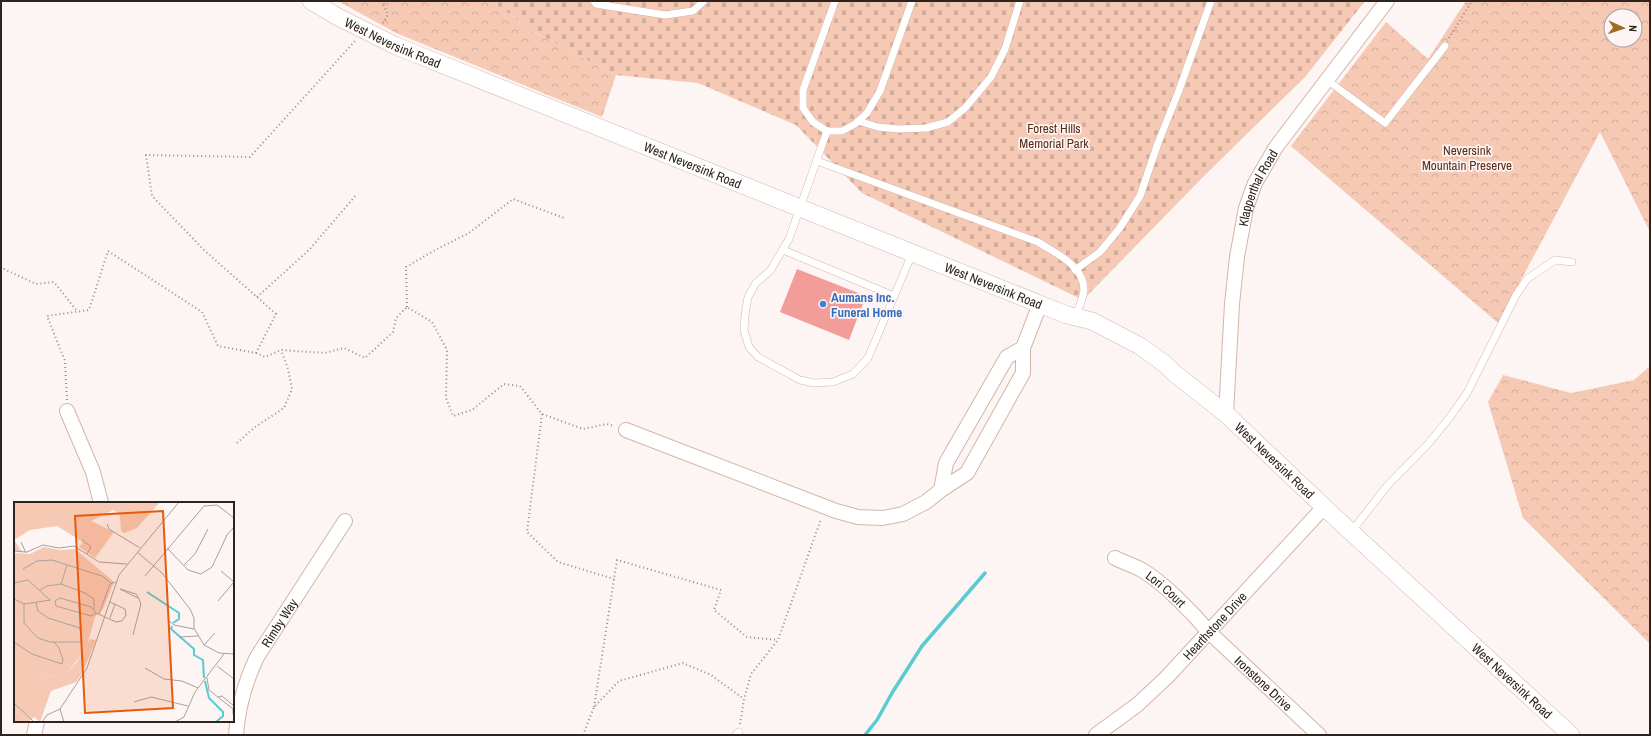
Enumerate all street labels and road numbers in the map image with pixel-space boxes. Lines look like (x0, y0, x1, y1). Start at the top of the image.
street label: West Neversink Road (342, 14, 443, 72)
street label: West Neversink Road (641, 138, 744, 193)
street label: Klapperthal Road (1235, 147, 1282, 228)
street label: West Neversink Road (942, 259, 1045, 313)
street label: West Neversink Road (1231, 419, 1318, 503)
street label: Lori Court (1142, 567, 1189, 611)
street label: Hearthstone Drive (1179, 588, 1251, 663)
street label: Rimby Way (258, 595, 302, 651)
street label: West Neversink Road (1468, 640, 1556, 723)
street label: Ironstone Drive (1231, 652, 1296, 715)

